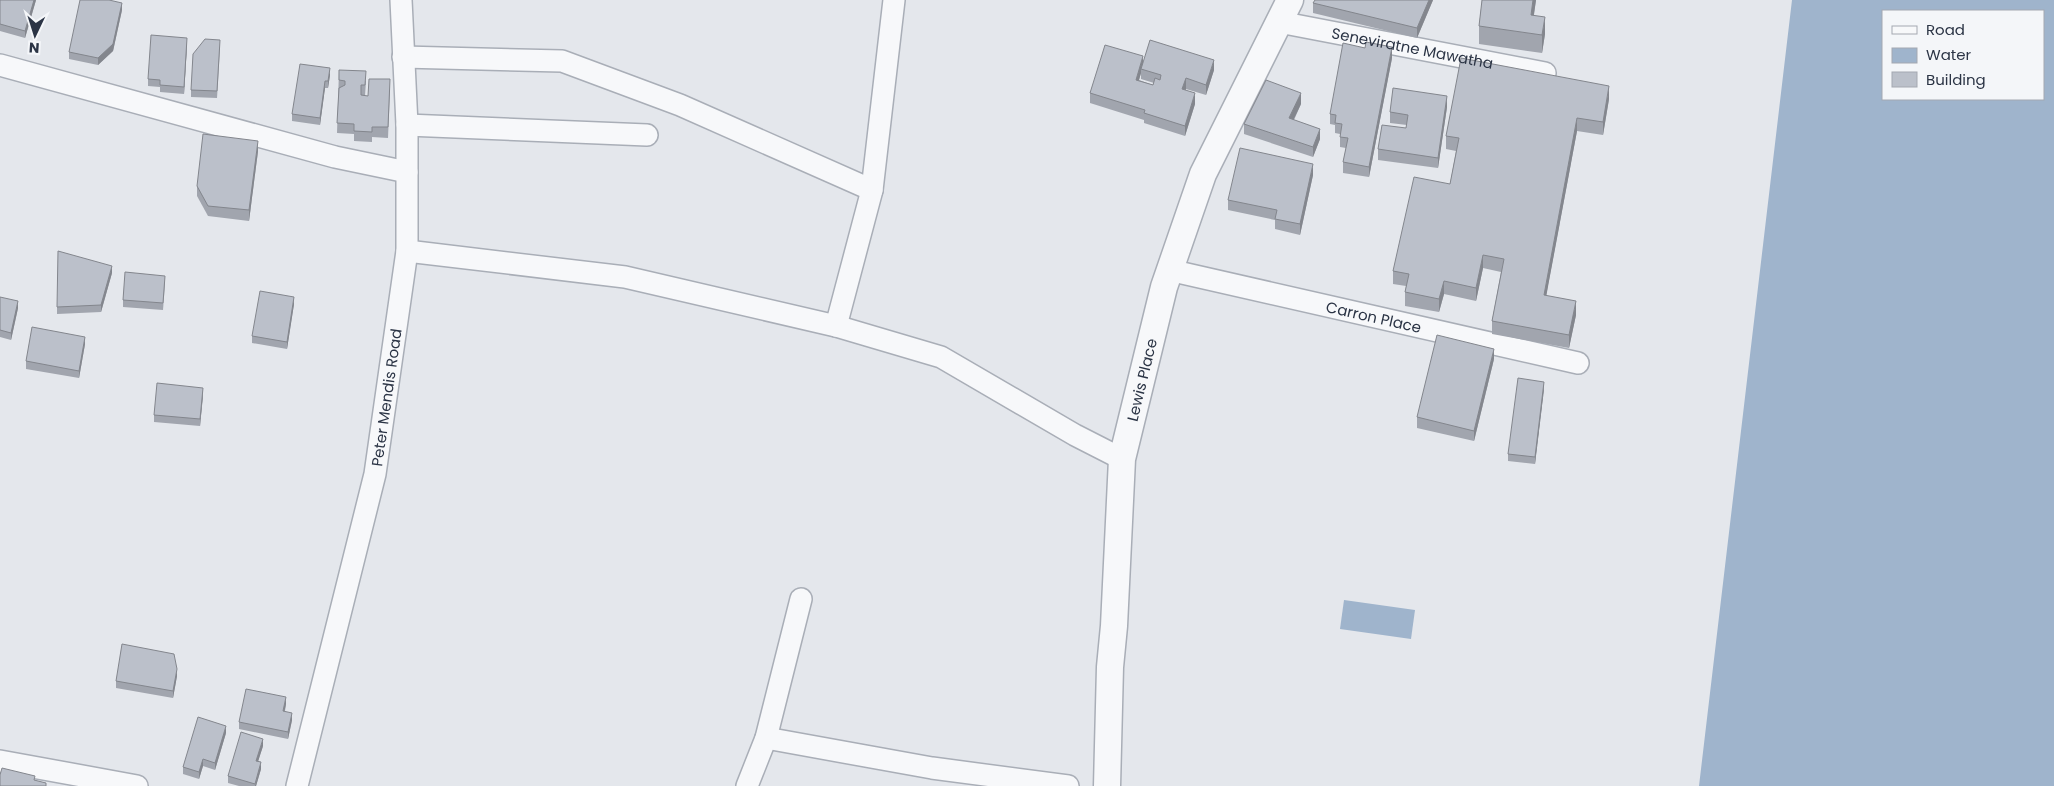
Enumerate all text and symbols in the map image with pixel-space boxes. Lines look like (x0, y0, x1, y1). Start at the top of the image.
north arrow (10, 10, 60, 60)
legend (1882, 10, 2044, 100)
text: Road (1926, 19, 1965, 40)
street label: Seneviratne Mawatha (1330, 22, 1495, 73)
text: N (28, 38, 40, 58)
text: Water (1926, 44, 1972, 65)
text: Building (1926, 69, 1986, 90)
street label: Carron Place (1324, 296, 1423, 338)
street label: Peter Mendis Road (366, 327, 406, 468)
street label: Lewis Place (1121, 336, 1162, 423)

